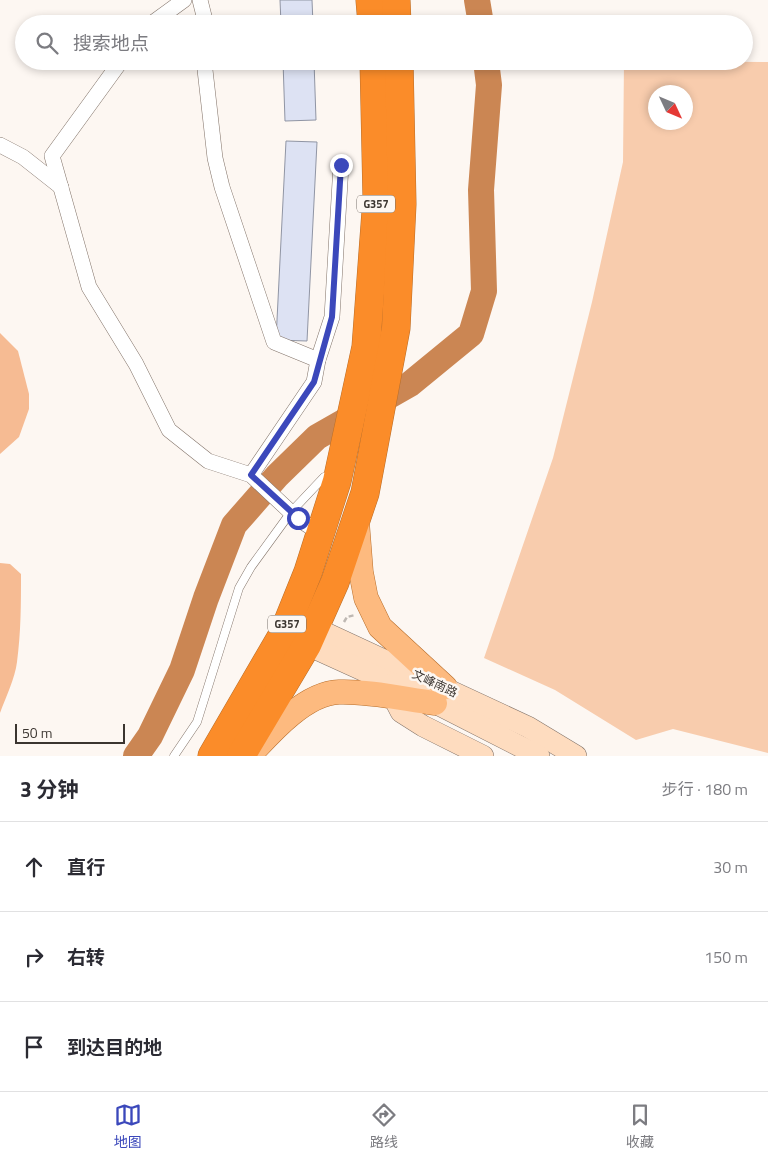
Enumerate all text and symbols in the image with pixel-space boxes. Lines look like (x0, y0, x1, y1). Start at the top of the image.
search box (15, 15, 753, 70)
text: 搜索地点 (73, 28, 149, 57)
icon: search (33, 29, 61, 57)
north arrow (648, 85, 693, 130)
route end (330, 154, 353, 177)
road number: G357 (357, 195, 395, 212)
route start (287, 507, 310, 530)
road number: G357 (268, 616, 306, 632)
street label: 文峰南路 (409, 664, 461, 702)
scale bar (15, 721, 125, 744)
text: 50 m (22, 722, 52, 743)
text: 3 分钟 (20, 773, 78, 805)
text: 步行 · 180 m (662, 777, 748, 801)
text: 直行 (67, 852, 105, 881)
icon: ahead (20, 853, 48, 881)
text: 30 m (713, 855, 748, 879)
text: 右转 (67, 942, 105, 971)
icon: right (20, 943, 48, 971)
text: 150 m (704, 945, 748, 969)
text: 到达目的地 (67, 1032, 162, 1061)
icon: arrive (20, 1033, 48, 1061)
tab: 地图 (114, 1101, 142, 1152)
tab: 路线 (370, 1101, 398, 1152)
tab: 收藏 (626, 1101, 654, 1152)

